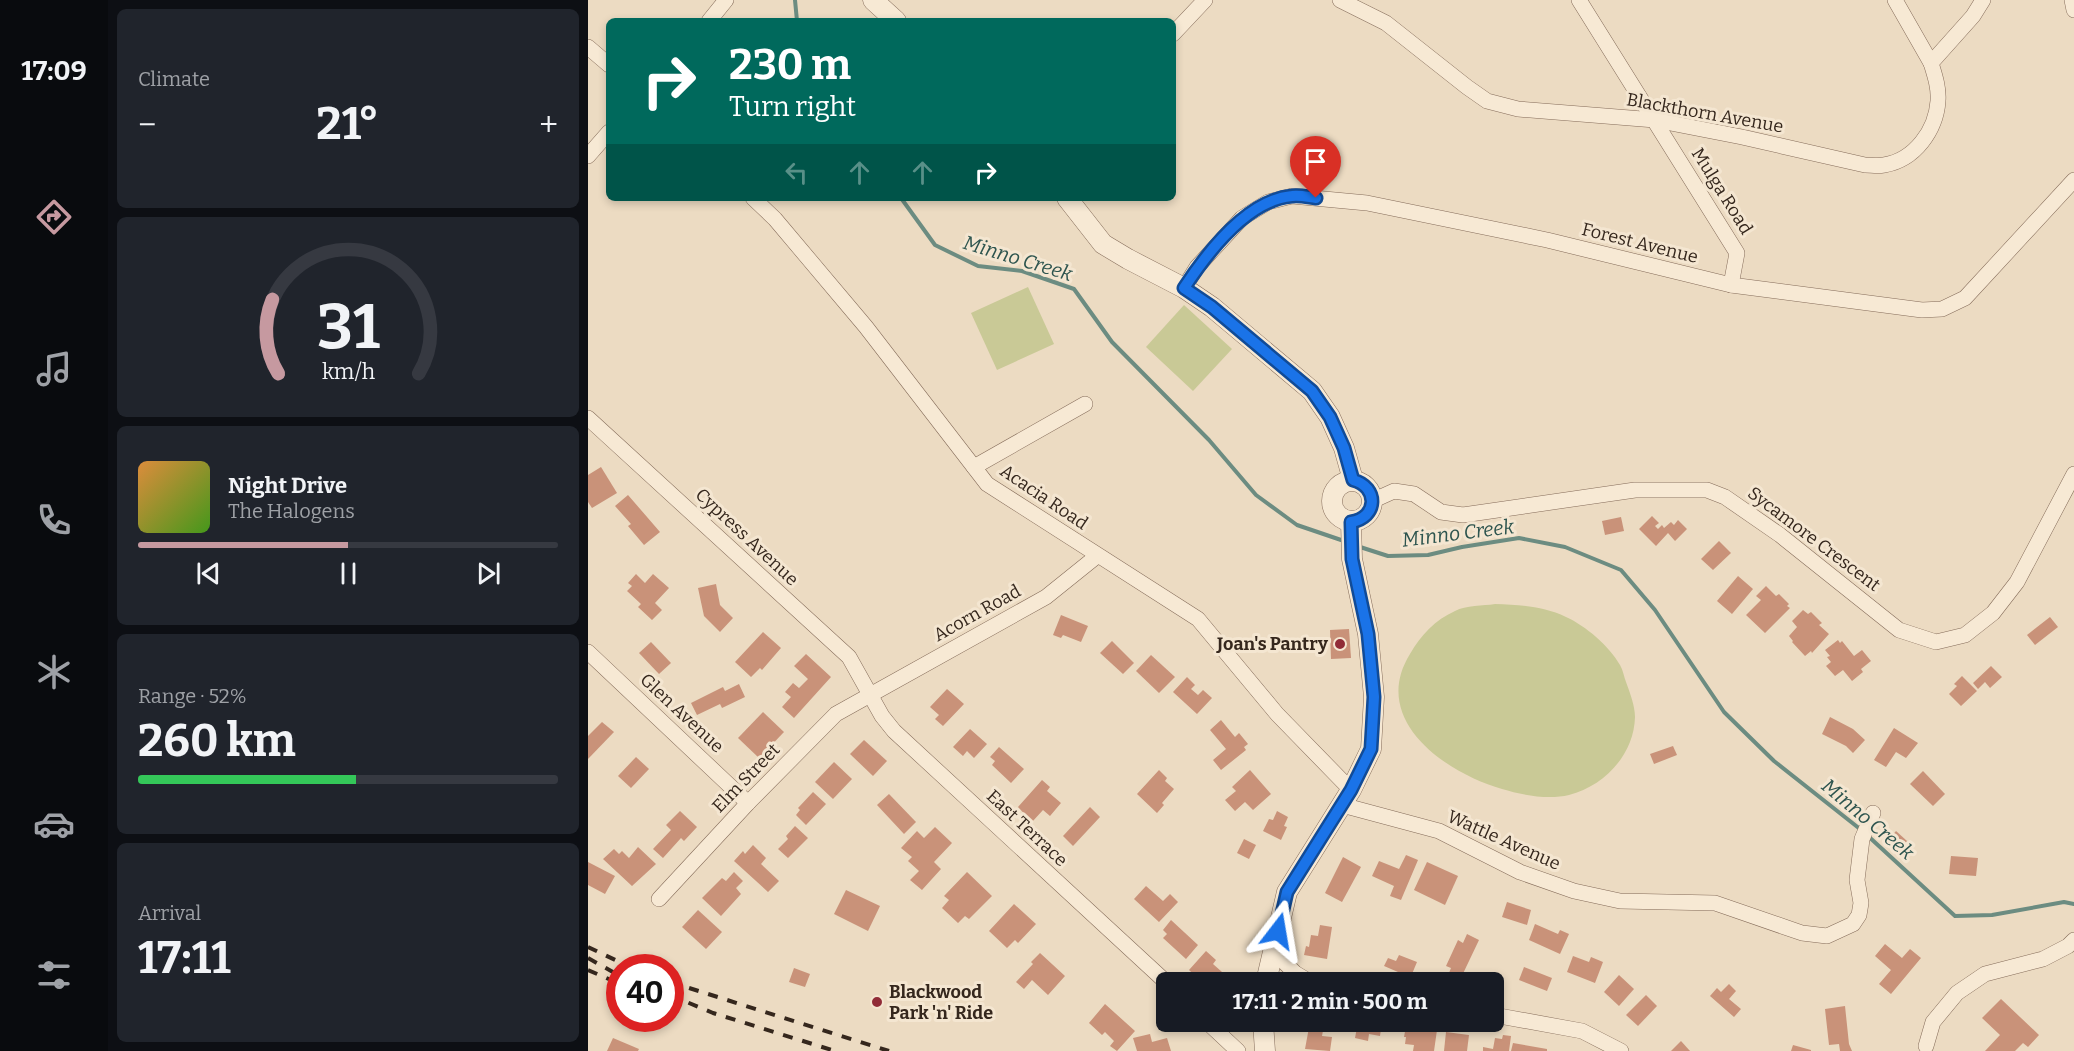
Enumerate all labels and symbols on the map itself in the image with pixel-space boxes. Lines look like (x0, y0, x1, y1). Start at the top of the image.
street label: Blackthorn Avenue (1625, 88, 1785, 138)
pin (1290, 136, 1341, 198)
street label: Mulga Road (1687, 144, 1757, 239)
street label: Forest Avenue (1580, 218, 1700, 268)
water label: Minno Creek (961, 230, 1076, 286)
street label: Acacia Road (996, 460, 1092, 535)
street label: Sycamore Crescent (1743, 482, 1885, 596)
street label: Cypress Avenue (691, 484, 803, 590)
water label: Minno Creek (1401, 514, 1516, 552)
street label: Acorn Road (929, 580, 1025, 646)
place label: Joan's Pantry (1216, 633, 1329, 655)
marker: Joan's Pantry (1333, 637, 1347, 651)
street label: Glen Avenue (636, 669, 728, 757)
street label: Elm Street (708, 738, 785, 817)
water label: Minno Creek (1817, 774, 1919, 865)
street label: East Terrace (982, 785, 1072, 871)
street label: Wattle Avenue (1444, 805, 1564, 875)
position arrow (1246, 899, 1310, 963)
speed limit sign: 40 (606, 954, 684, 1032)
place label: Blackwood Park 'n' Ride (889, 981, 993, 1024)
marker: Blackwood Park 'n' Ride (870, 995, 884, 1009)

